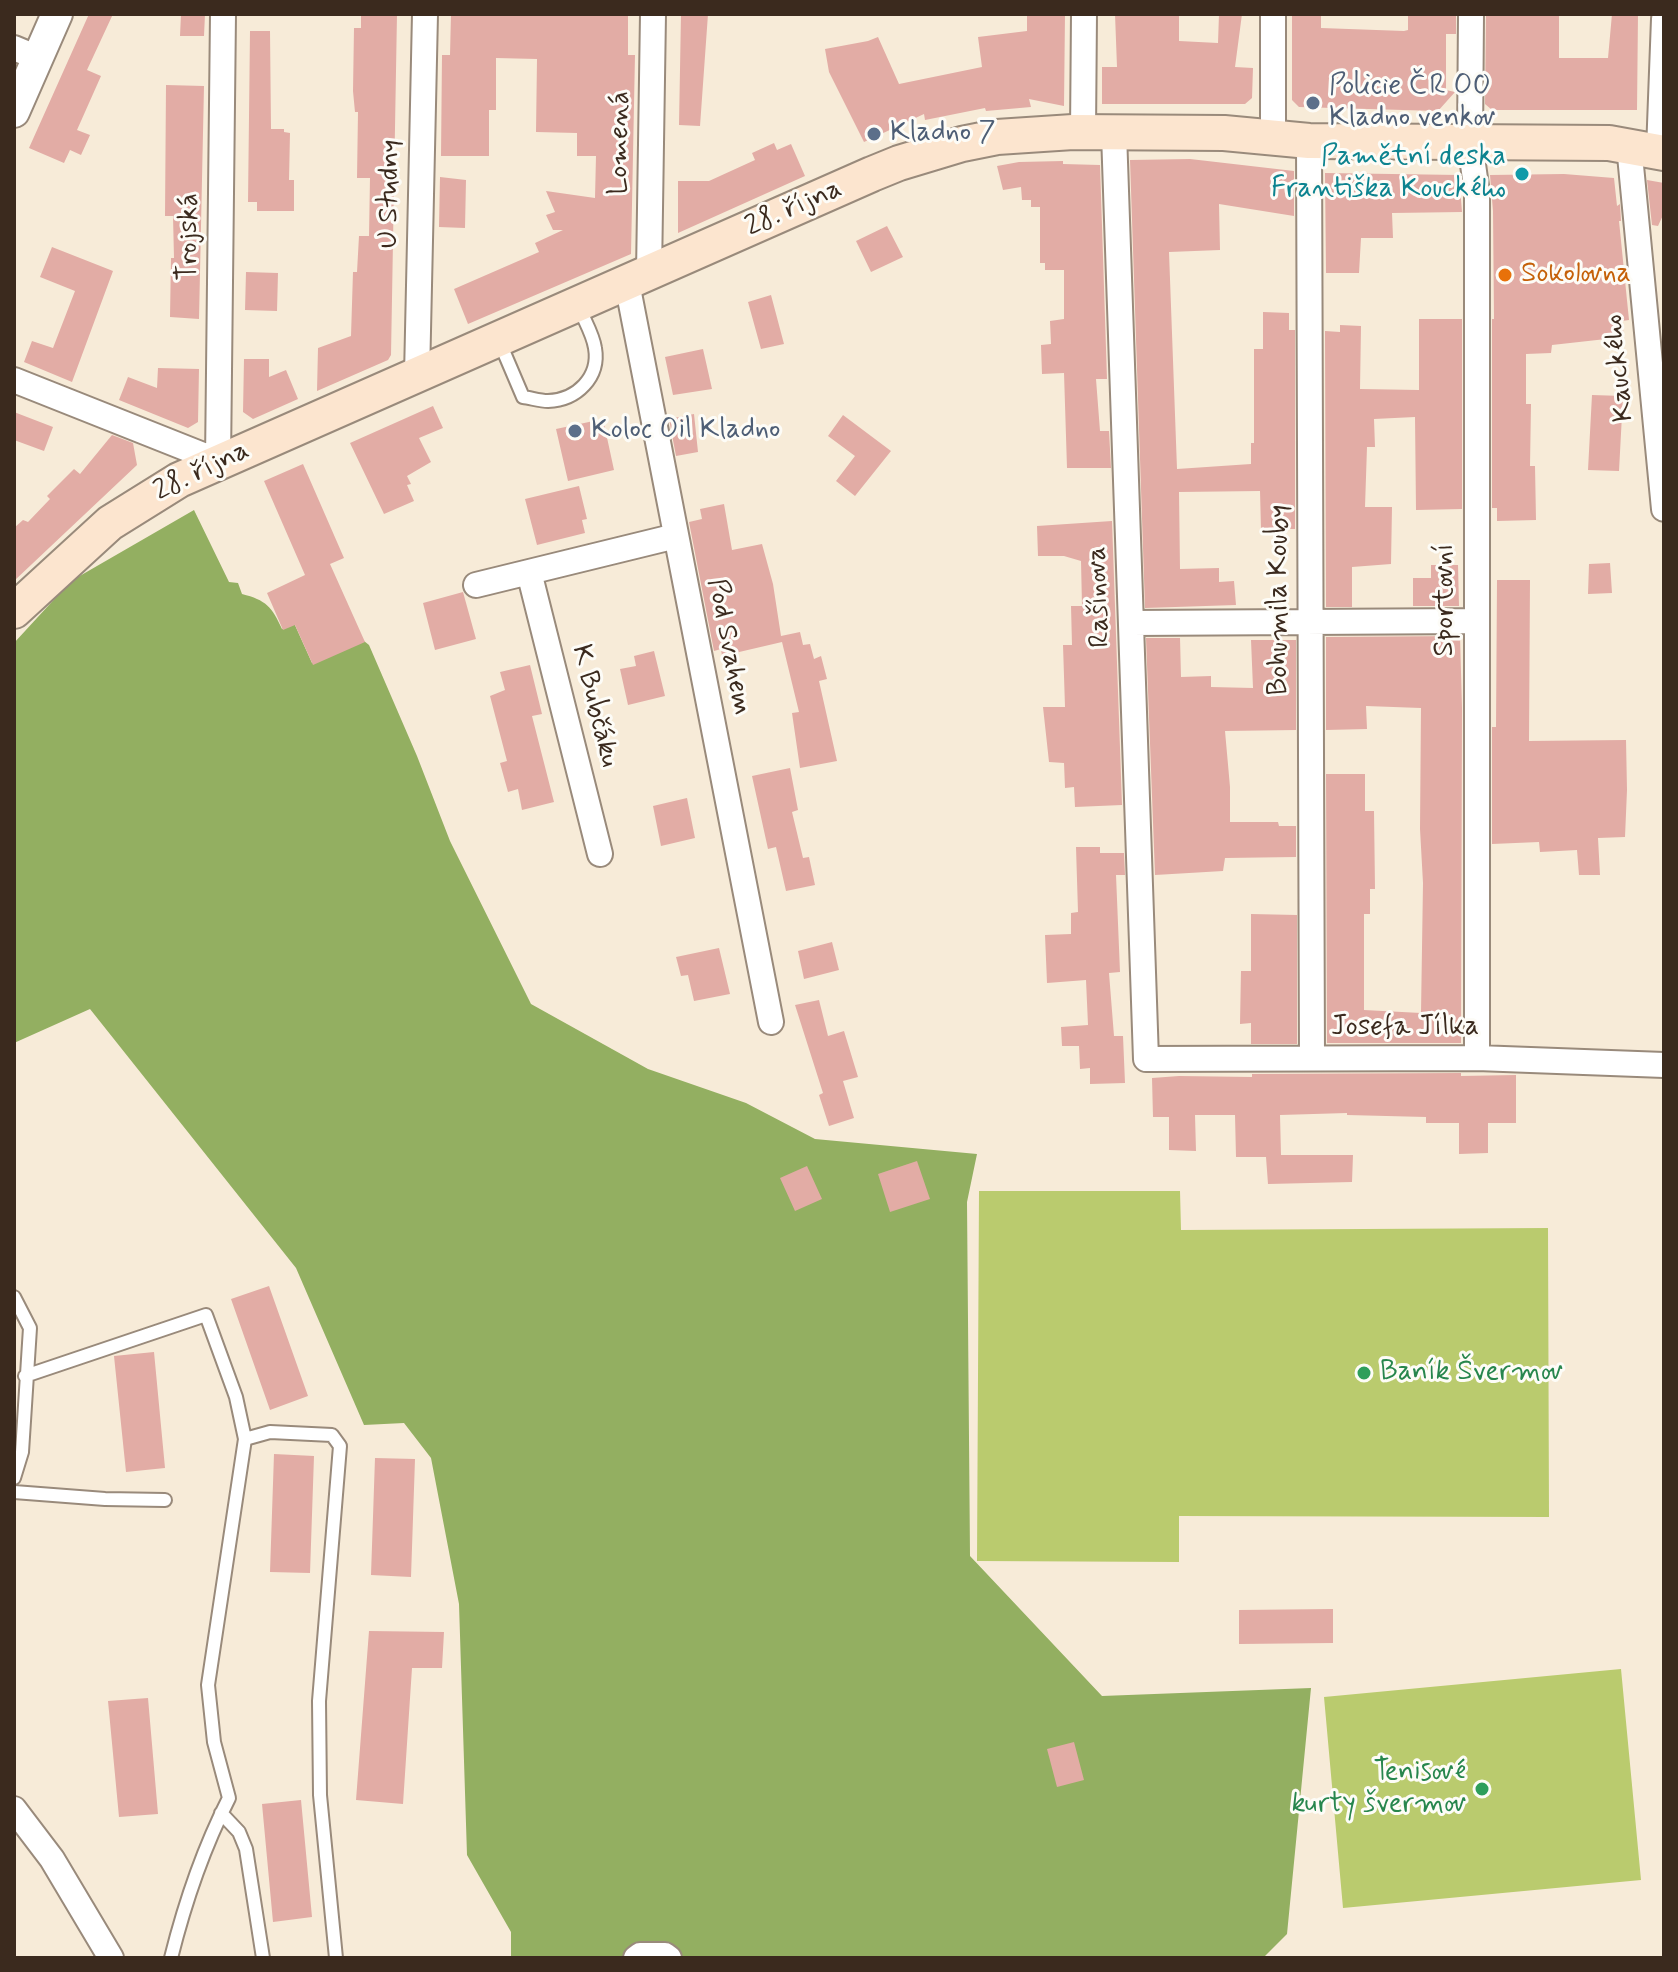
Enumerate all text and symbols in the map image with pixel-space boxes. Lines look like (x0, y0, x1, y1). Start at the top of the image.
place label: Policie ČR OO Kladno venkov (1329, 70, 1495, 136)
street label: Lomená (603, 91, 639, 195)
marker: Policie ČR OO Kladno venkov (1304, 94, 1322, 112)
place label: Kladno 7 (890, 117, 996, 151)
marker: Kladno 7 (865, 125, 883, 143)
street label: U Studny (373, 139, 409, 249)
place label: Pamětní deska Františka Kouckého (1271, 141, 1506, 207)
marker: Pamětní deska Františka Kouckého (1513, 165, 1531, 183)
street label: 28. října (741, 173, 847, 245)
street label: Trojská (172, 193, 208, 281)
place label: Sokolovna (1521, 258, 1631, 292)
marker: Sokolovna (1496, 266, 1514, 284)
street label: Kauckého (1598, 313, 1642, 423)
place label: Koloc Oil Kladno (591, 414, 781, 448)
marker: Koloc Oil Kladno (566, 422, 584, 440)
street label: 28. října (149, 435, 255, 509)
street label: Bohumila Kouby (1263, 505, 1297, 695)
street label: Sportovní (1429, 544, 1463, 656)
street label: Rašínova (1081, 546, 1119, 648)
street label: Pod Svahem (698, 576, 758, 718)
street label: K Bubčáku (563, 641, 625, 771)
street label: Josefa Jílka (1331, 1011, 1479, 1045)
place label: Baník Švermov (1380, 1356, 1563, 1390)
marker: Baník Švermov (1355, 1364, 1373, 1382)
place label: Tenisové kurty švermov (1292, 1756, 1466, 1822)
marker: Tenisové kurty švermov (1473, 1780, 1491, 1798)

